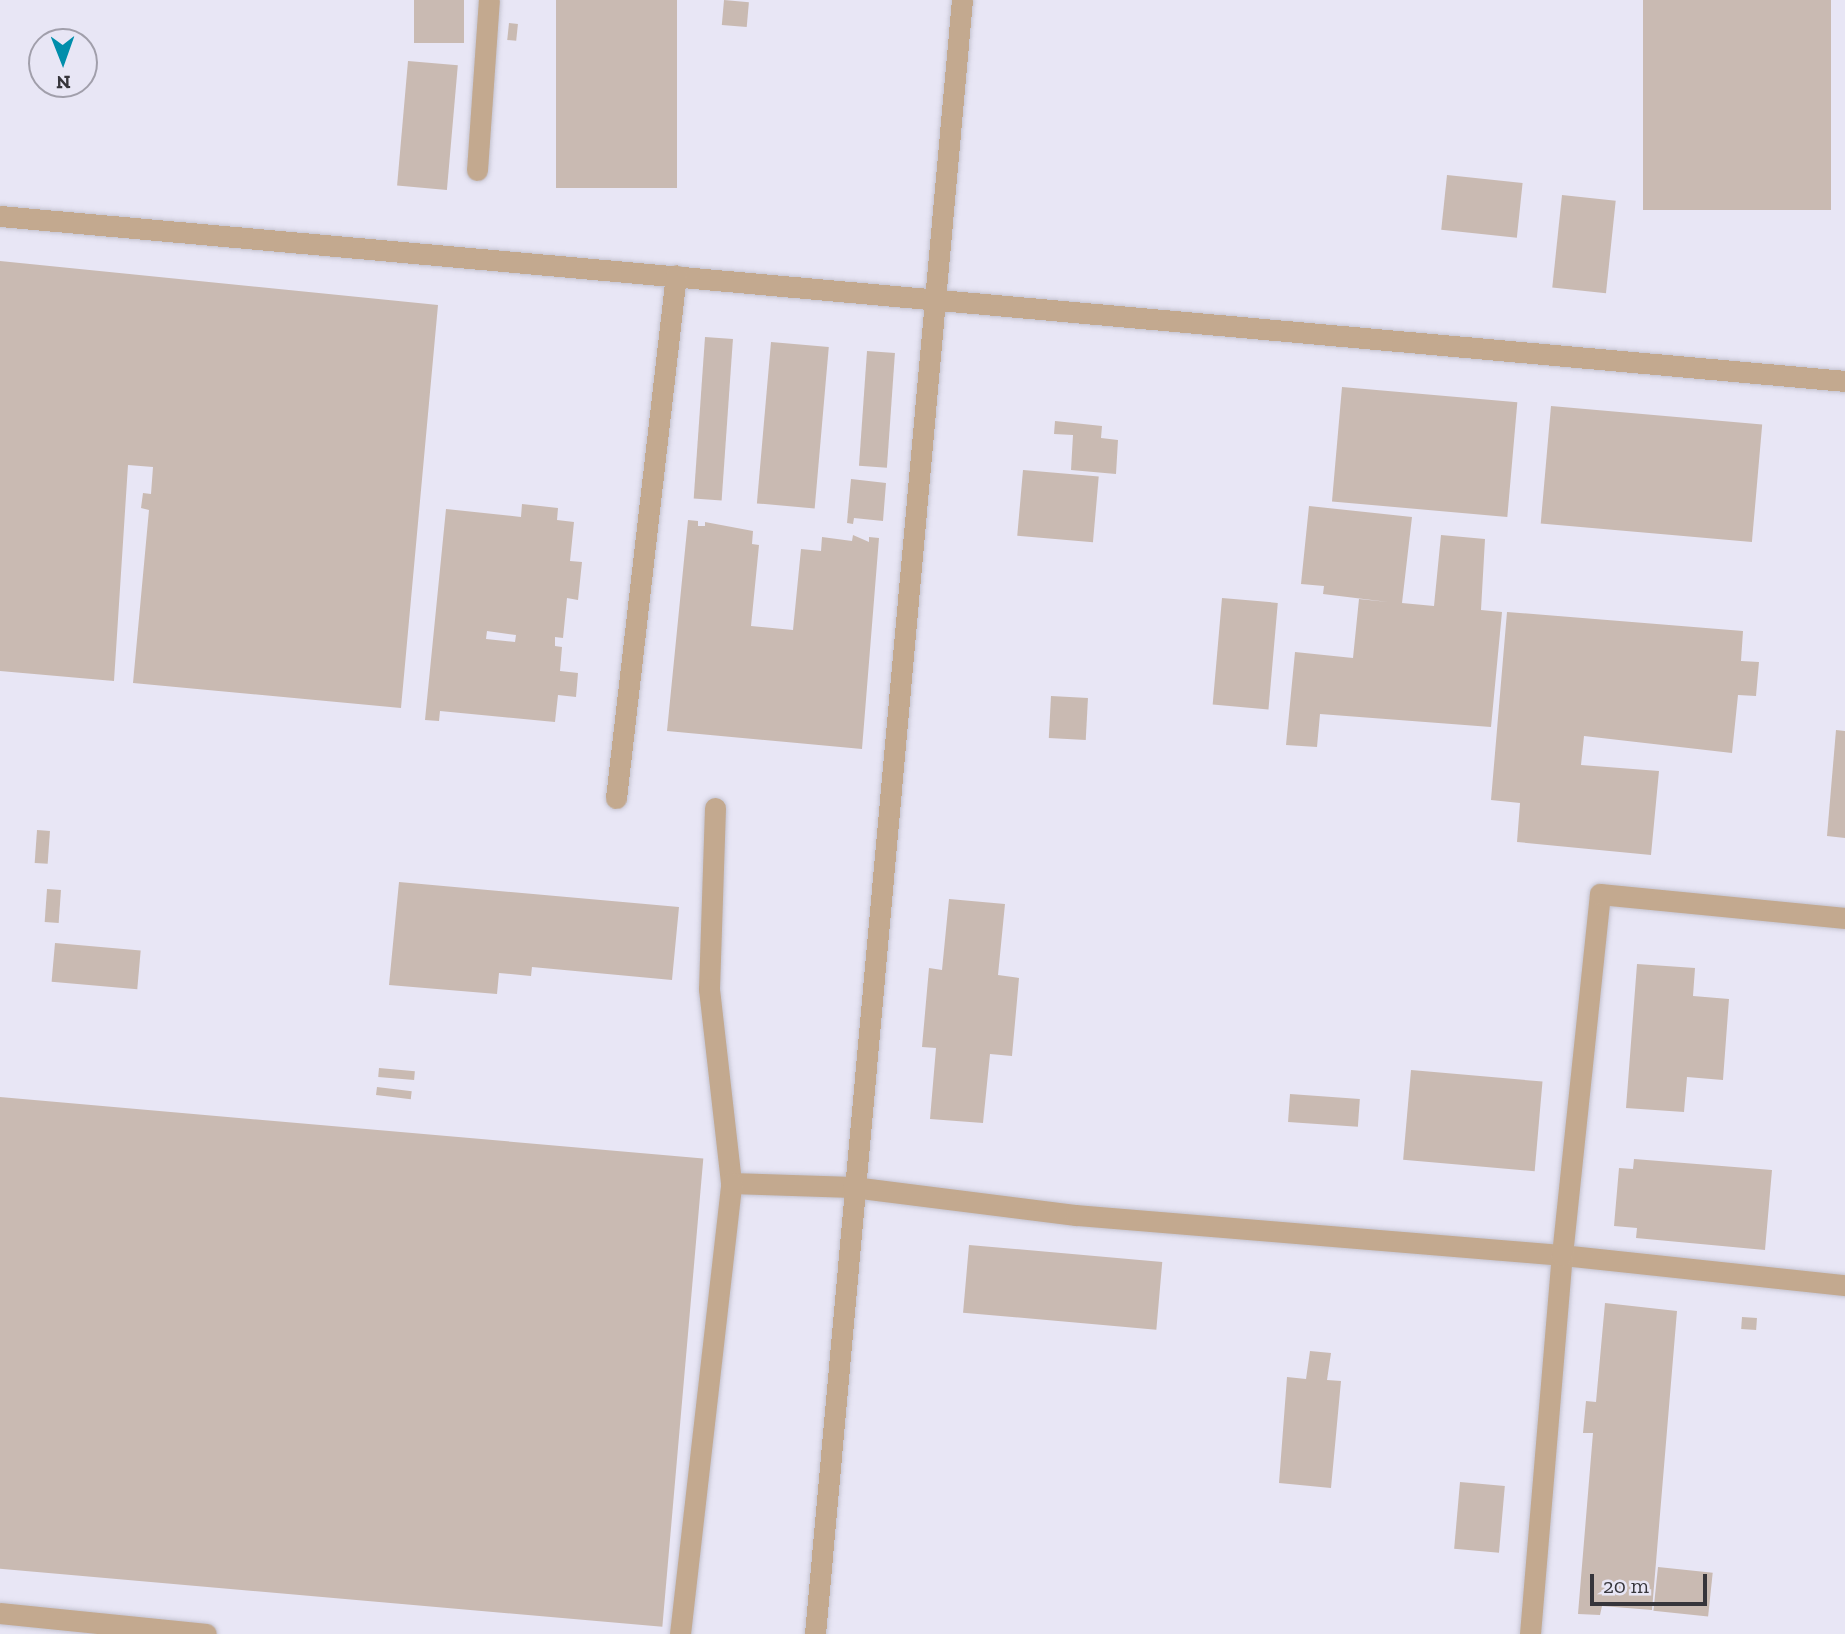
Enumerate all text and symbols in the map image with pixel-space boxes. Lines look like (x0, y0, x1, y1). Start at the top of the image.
north arrow (28, 28, 98, 98)
text: N (56, 71, 71, 94)
scale bar (1593, 1560, 1710, 1604)
text: 20 m (1603, 1573, 1649, 1598)

